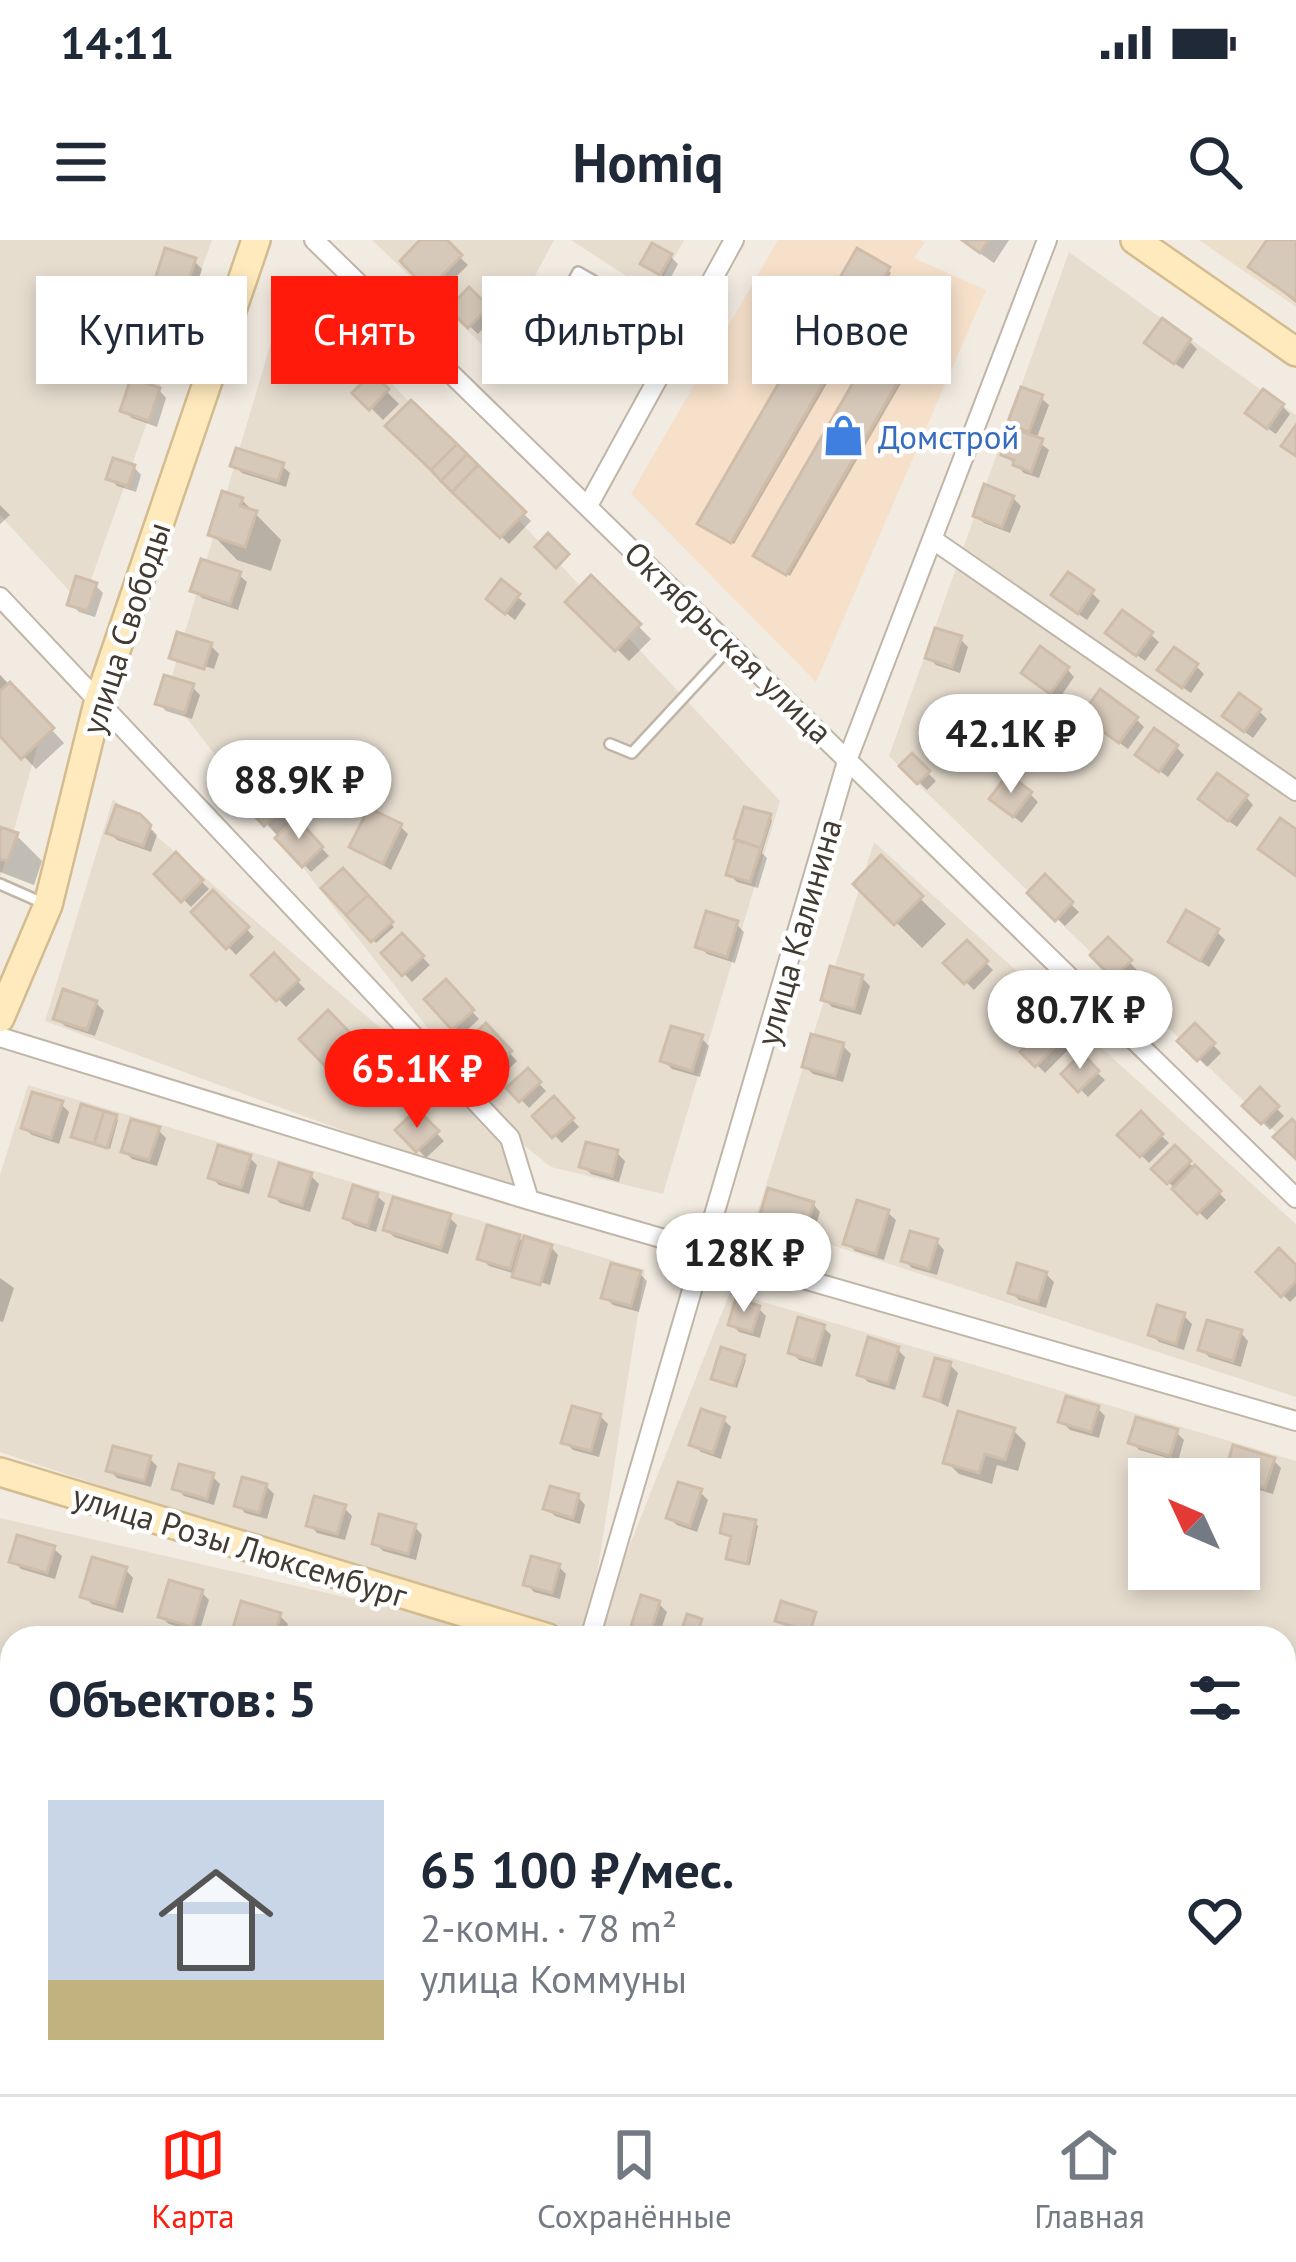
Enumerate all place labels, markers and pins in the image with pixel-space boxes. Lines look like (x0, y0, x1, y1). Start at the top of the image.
shop icon: Домстрой (821, 413, 867, 459)
place label: Домстрой (878, 415, 1019, 458)
pin: 42.1K ₽ (900, 694, 1122, 796)
pin: 88.9K ₽ (188, 740, 410, 842)
pin: 80.7K ₽ (969, 970, 1191, 1072)
pin: 65.1K ₽ (306, 1029, 528, 1131)
pin: 128K ₽ (646, 1213, 842, 1315)

